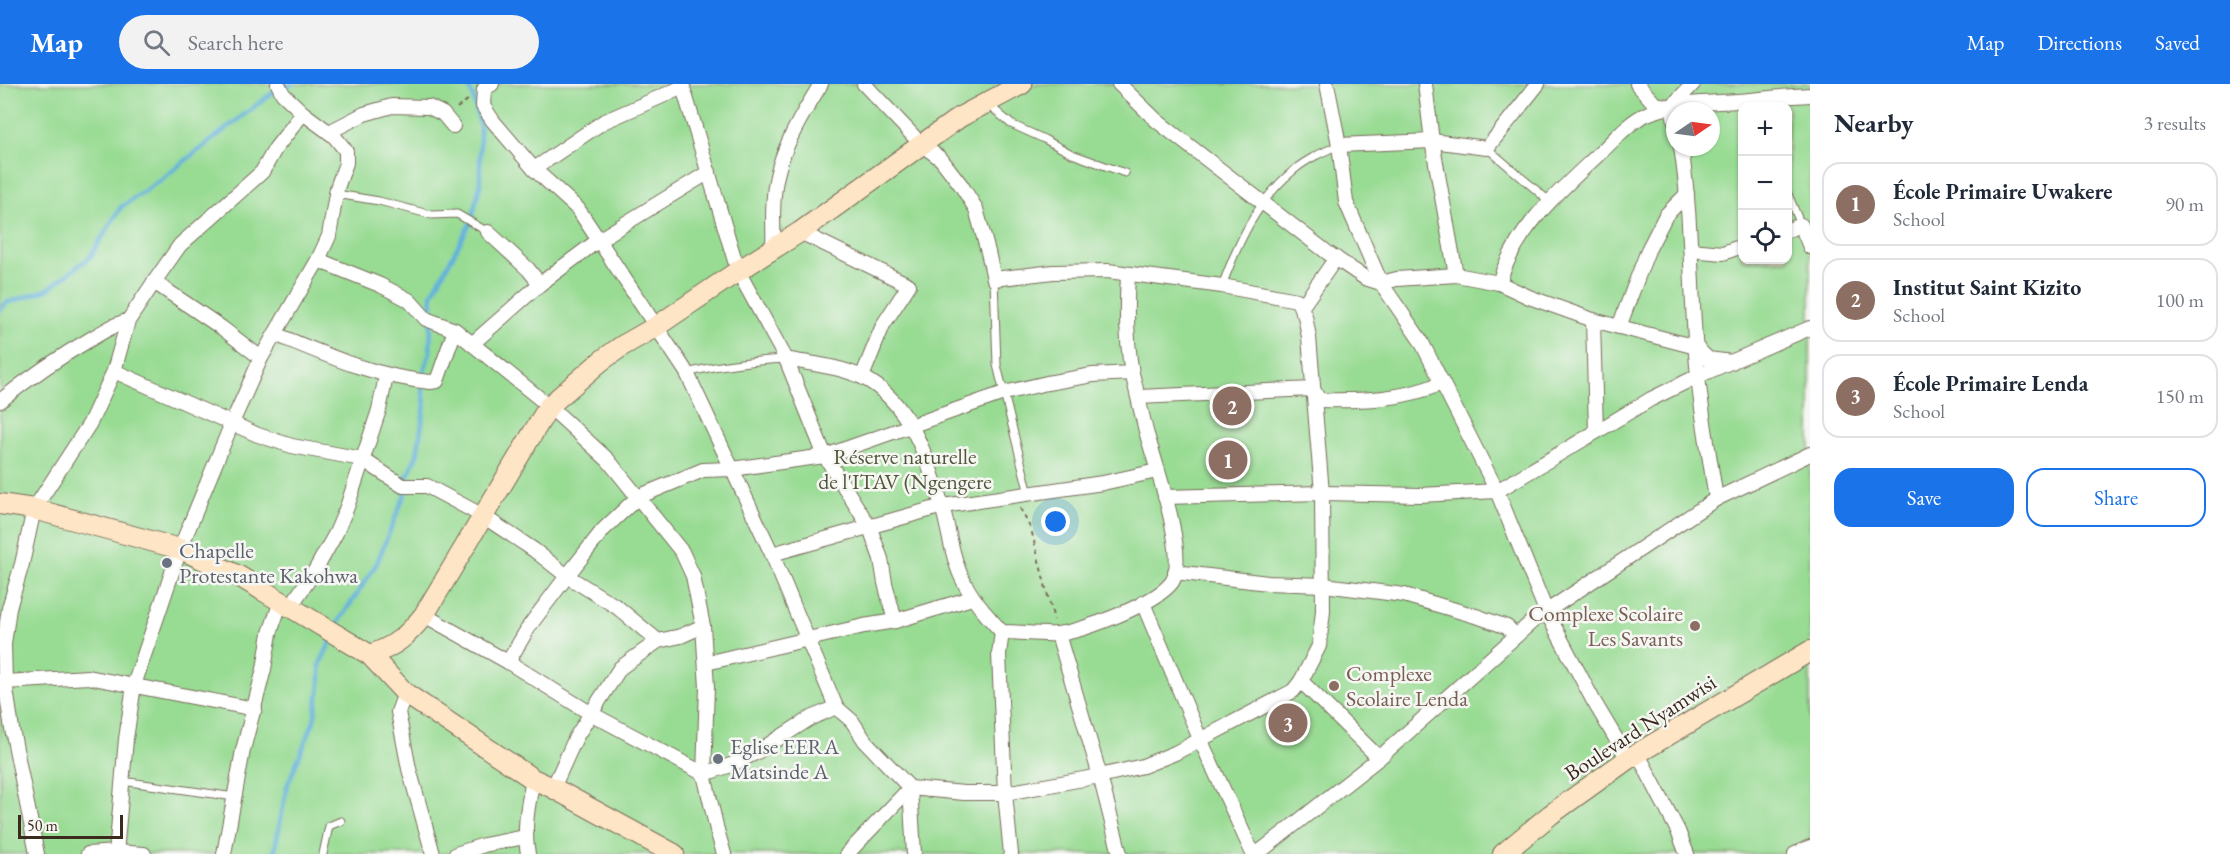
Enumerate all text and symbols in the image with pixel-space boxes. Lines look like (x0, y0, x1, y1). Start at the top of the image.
search box (119, 15, 539, 69)
text: Map (30, 24, 83, 60)
icon: search (140, 26, 173, 59)
text: Search here (188, 28, 283, 57)
text: Map (1967, 29, 2004, 56)
text: Directions (2037, 29, 2122, 56)
text: Saved (2155, 29, 2200, 56)
north arrow (1666, 102, 1720, 156)
map controls (1738, 102, 1792, 264)
button: + (1738, 102, 1792, 156)
text: Nearby (1834, 106, 1914, 140)
text: 3 results (2143, 110, 2206, 136)
button: − (1738, 156, 1792, 210)
text: École Primaire Uwakere (1893, 177, 2112, 206)
text: 1 (1850, 191, 1861, 217)
text: 90 m (2165, 191, 2204, 217)
text: School (1893, 206, 1945, 232)
button: locate (1738, 210, 1792, 264)
text: Institut Saint Kizito (1893, 273, 2081, 302)
text: 2 (1850, 287, 1861, 313)
text: 100 m (2156, 287, 2204, 313)
text: School (1893, 302, 1945, 328)
text: École Primaire Lenda (1893, 369, 2088, 398)
text: 3 (1850, 383, 1861, 409)
text: 150 m (2156, 383, 2204, 409)
pin: 2 (1212, 384, 1252, 428)
text: School (1893, 398, 1945, 424)
pin: 1 (1208, 438, 1248, 482)
park label: Réserve naturelle de l'ITAV (Ngengere (818, 442, 992, 496)
button: Save (1834, 468, 2014, 527)
button: Share (2026, 468, 2206, 527)
your location (1041, 507, 1070, 536)
place label: Chapelle Protestante Kakohwa (179, 536, 358, 590)
marker: Chapelle Protestante Kakohwa (160, 556, 174, 570)
place label: Complexe Scolaire Les Savants (1528, 599, 1683, 653)
marker: Complexe Scolaire Les Savants (1688, 619, 1702, 633)
place label: Complexe Scolaire Lenda (1346, 659, 1468, 713)
street label: Boulevard Nyamwisi (1559, 668, 1722, 787)
marker: Complexe Scolaire Lenda (1327, 679, 1341, 693)
pin: 3 (1268, 700, 1308, 746)
place label: Eglise EERA Matsinde A (730, 732, 840, 786)
marker: Eglise EERA Matsinde A (711, 752, 725, 766)
scale bar (18, 812, 123, 840)
text: 50 m (27, 815, 58, 836)

